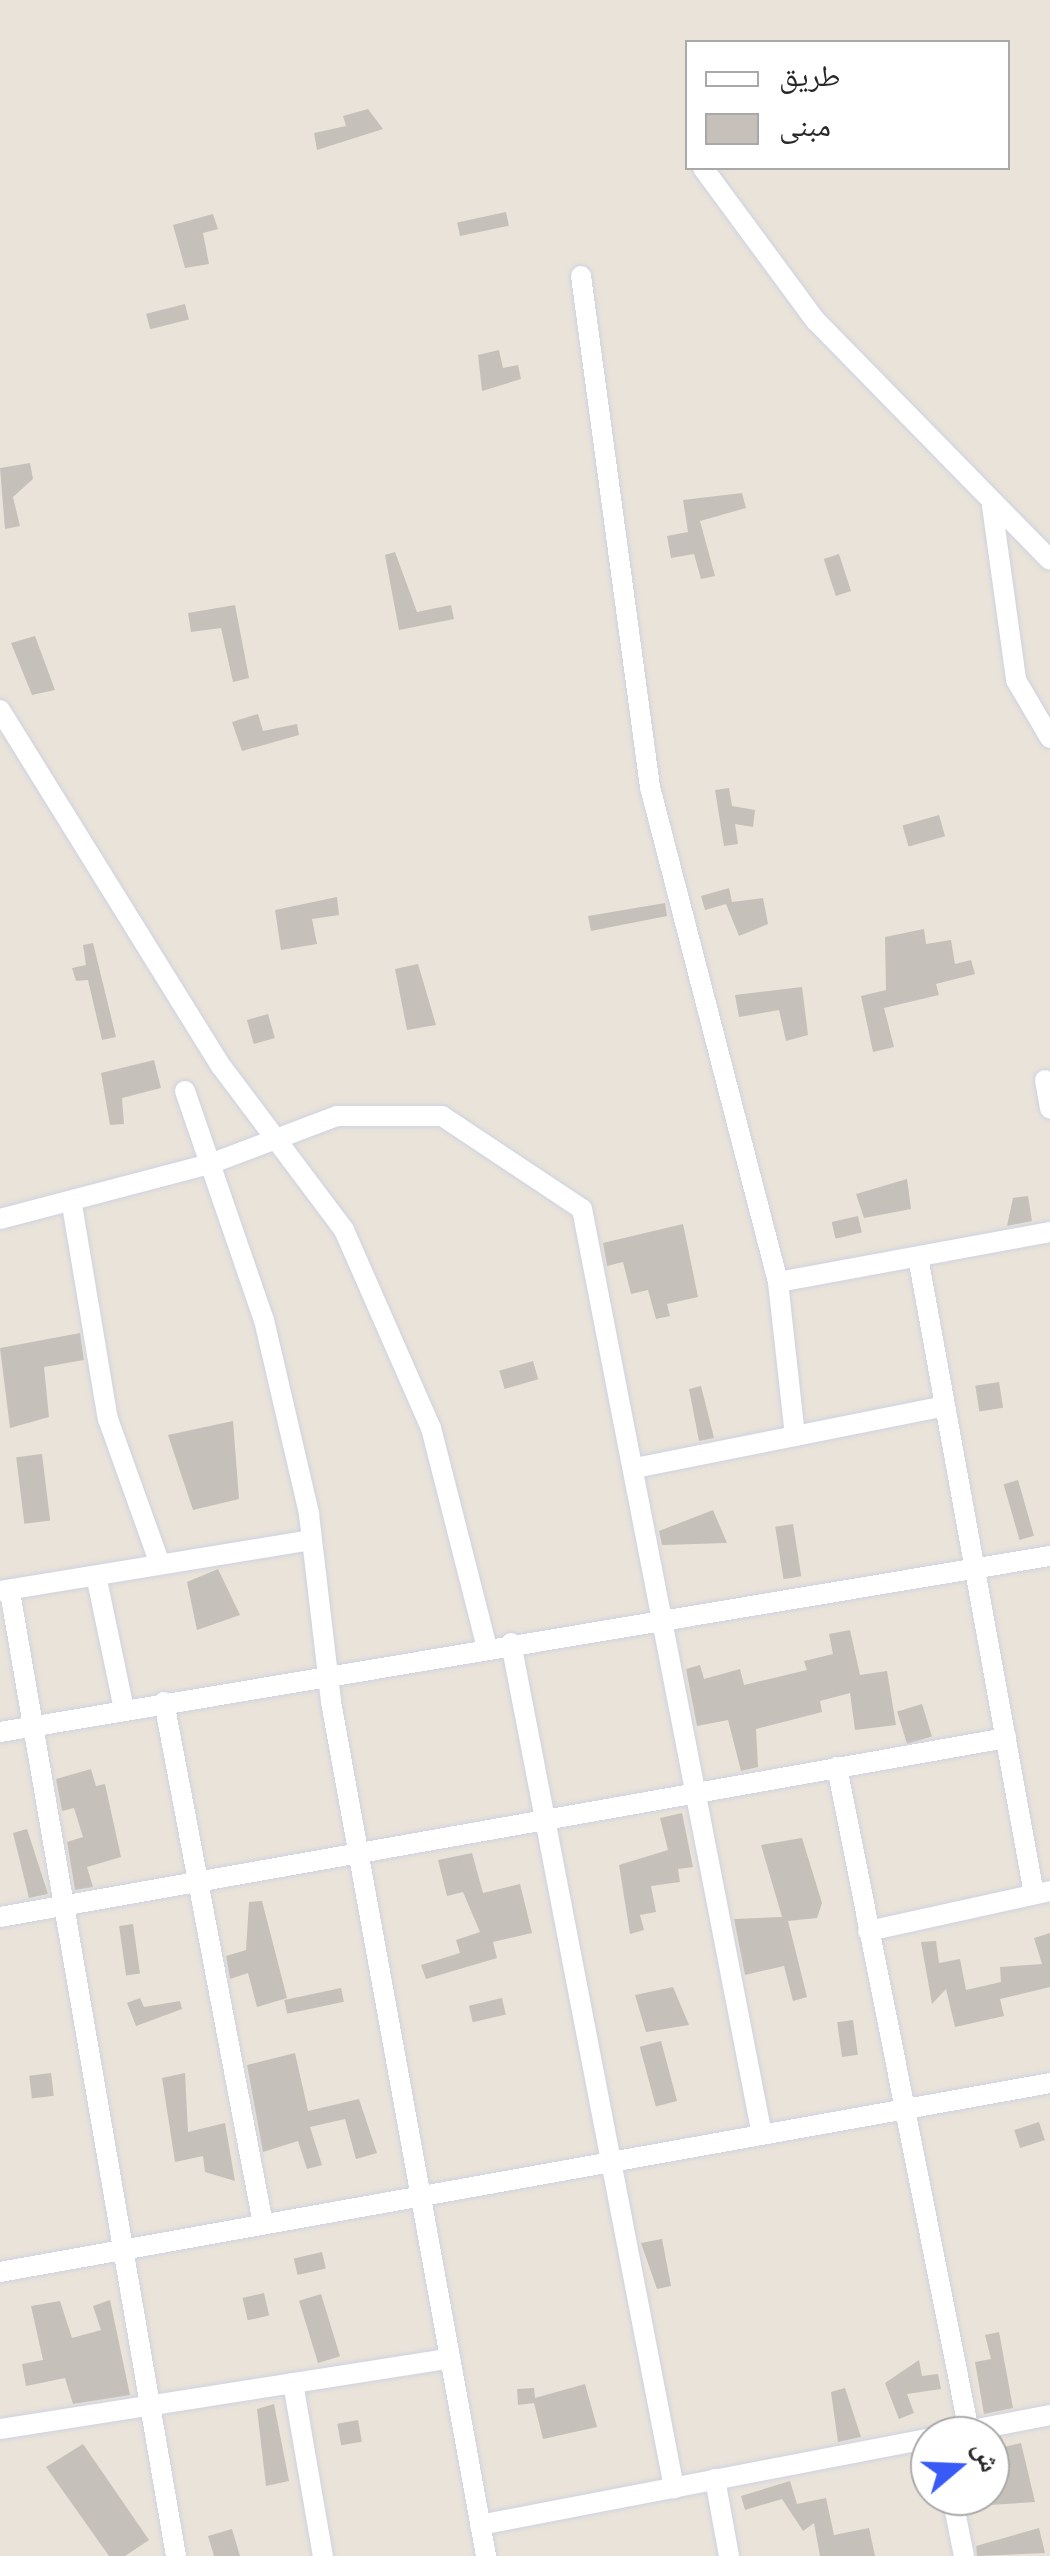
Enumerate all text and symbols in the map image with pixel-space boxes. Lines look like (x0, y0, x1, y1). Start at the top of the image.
legend (685, 40, 1010, 170)
text: طريق (779, 58, 840, 93)
text: مبنى (779, 108, 831, 143)
north arrow (910, 2416, 1010, 2516)
text: ش (967, 2437, 1007, 2476)

